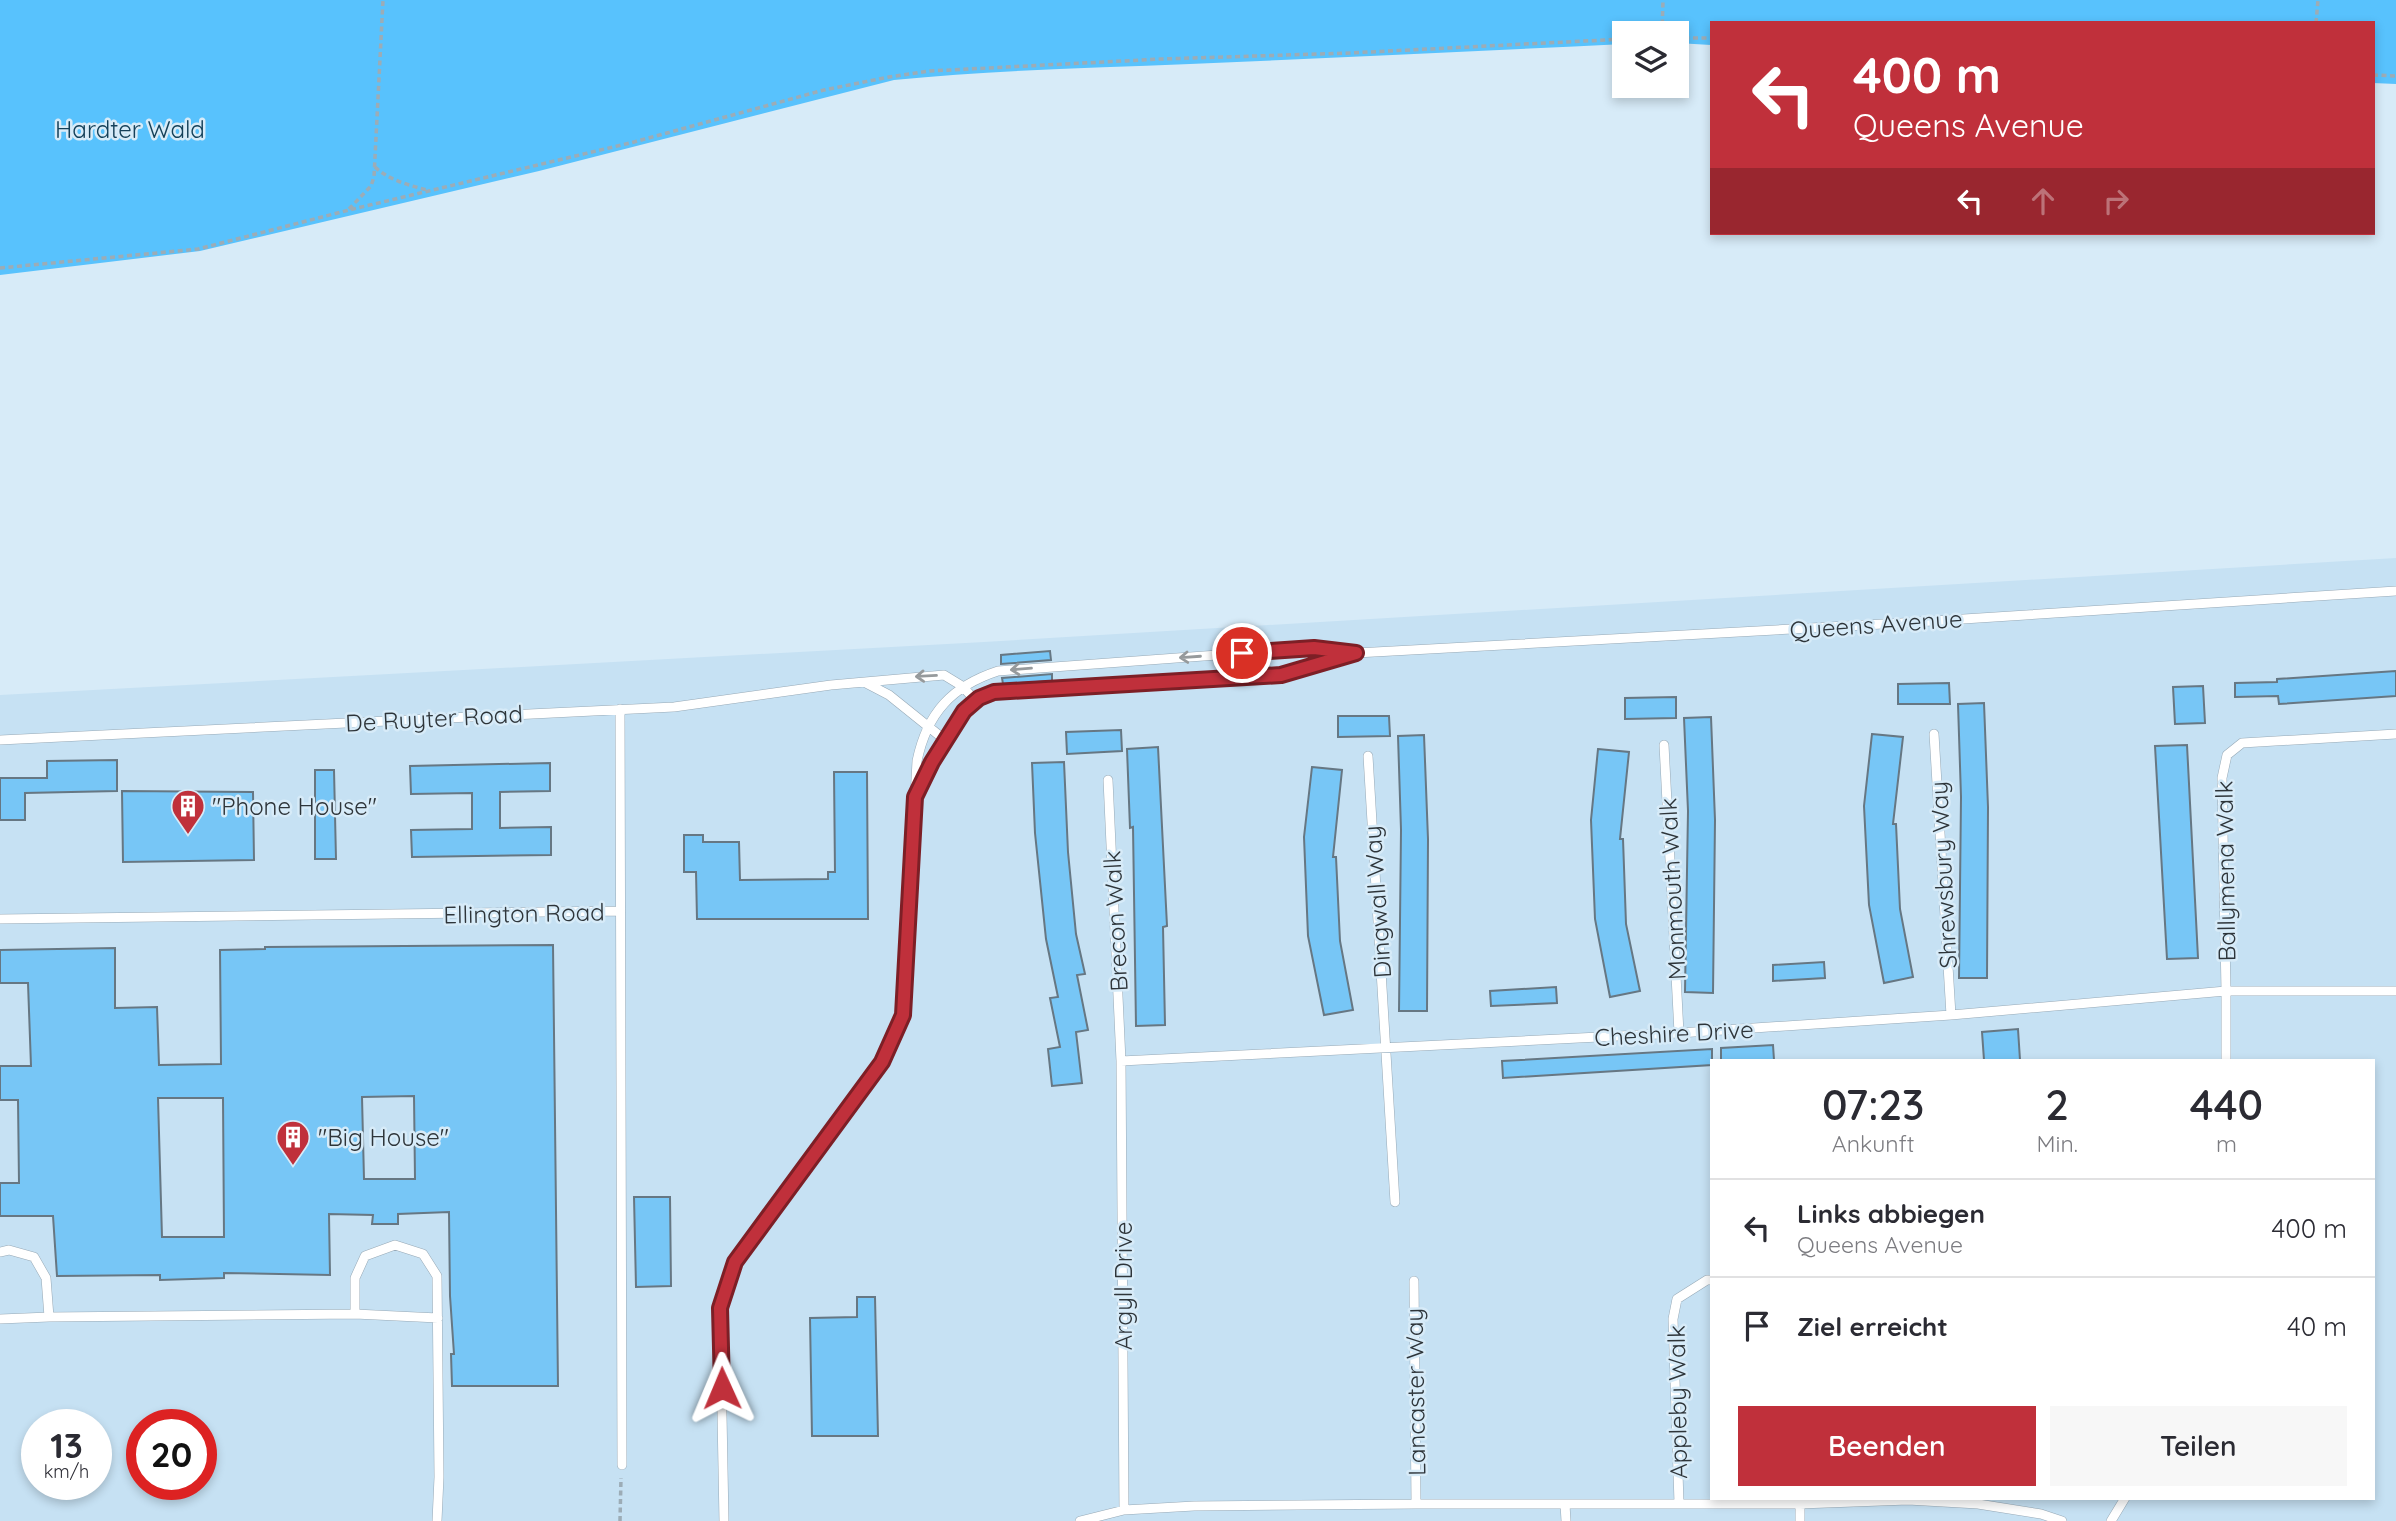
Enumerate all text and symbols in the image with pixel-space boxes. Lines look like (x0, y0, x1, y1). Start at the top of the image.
map controls (1612, 21, 1689, 98)
button: layers (1612, 21, 1689, 98)
text: 400 m (1853, 44, 2001, 105)
icon: left (1738, 49, 1829, 140)
text: Queens Avenue (1853, 105, 2084, 145)
park label: Hardter Wald (55, 114, 205, 144)
icon: left (1951, 182, 1989, 220)
icon: ahead (2024, 182, 2062, 220)
icon: right (2097, 182, 2135, 220)
street label: Queens Avenue (1789, 603, 1963, 645)
pin (1212, 623, 1272, 683)
icon: arrive (1223, 634, 1261, 672)
one-way arrow (1179, 651, 1202, 664)
one-way arrow (1010, 663, 1032, 676)
one-way arrow (915, 670, 937, 683)
street label: De Ruyter Road (345, 698, 523, 738)
street label: Ballymena Walk (2208, 780, 2242, 962)
street label: Shrewsbury Way (1923, 781, 1963, 969)
building icon: "Phone House" (169, 787, 207, 836)
place label: "Phone House" (212, 791, 377, 821)
street label: Monmouth Walk (1652, 797, 1692, 981)
street label: Dingwall Way (1357, 825, 1397, 979)
street label: Brecon Walk (1096, 850, 1134, 992)
street label: Ellington Road (443, 897, 605, 929)
street label: Cheshire Drive (1594, 1014, 1754, 1052)
text: 07:23 (1822, 1078, 1924, 1131)
text: 2 (2045, 1078, 2069, 1131)
text: 440 (2190, 1078, 2263, 1131)
building icon: "Big House" (274, 1118, 312, 1167)
place label: "Big House" (318, 1122, 449, 1152)
text: Ankunft (1832, 1129, 1915, 1158)
text: Min. (2036, 1129, 2078, 1158)
text: m (2216, 1129, 2237, 1158)
text: Links abbiegen (1797, 1197, 1985, 1230)
icon: left (1738, 1209, 1776, 1247)
text: 400 m (2272, 1212, 2347, 1245)
street label: Argyll Drive (1108, 1222, 1138, 1350)
text: Queens Avenue (1797, 1230, 1963, 1259)
icon: arrive (1738, 1307, 1776, 1345)
street label: Lancaster Way (1399, 1308, 1431, 1476)
text: Ziel erreicht (1797, 1310, 1948, 1343)
text: 40 m (2287, 1310, 2347, 1343)
street label: Appleby Walk (1661, 1325, 1693, 1479)
position arrow (685, 1351, 759, 1425)
button: Beenden (1738, 1406, 2036, 1486)
button: Teilen (2050, 1406, 2347, 1486)
speed limit sign: 20 (126, 1409, 217, 1500)
text: 13 (50, 1423, 83, 1467)
text: km/h (44, 1460, 89, 1483)

